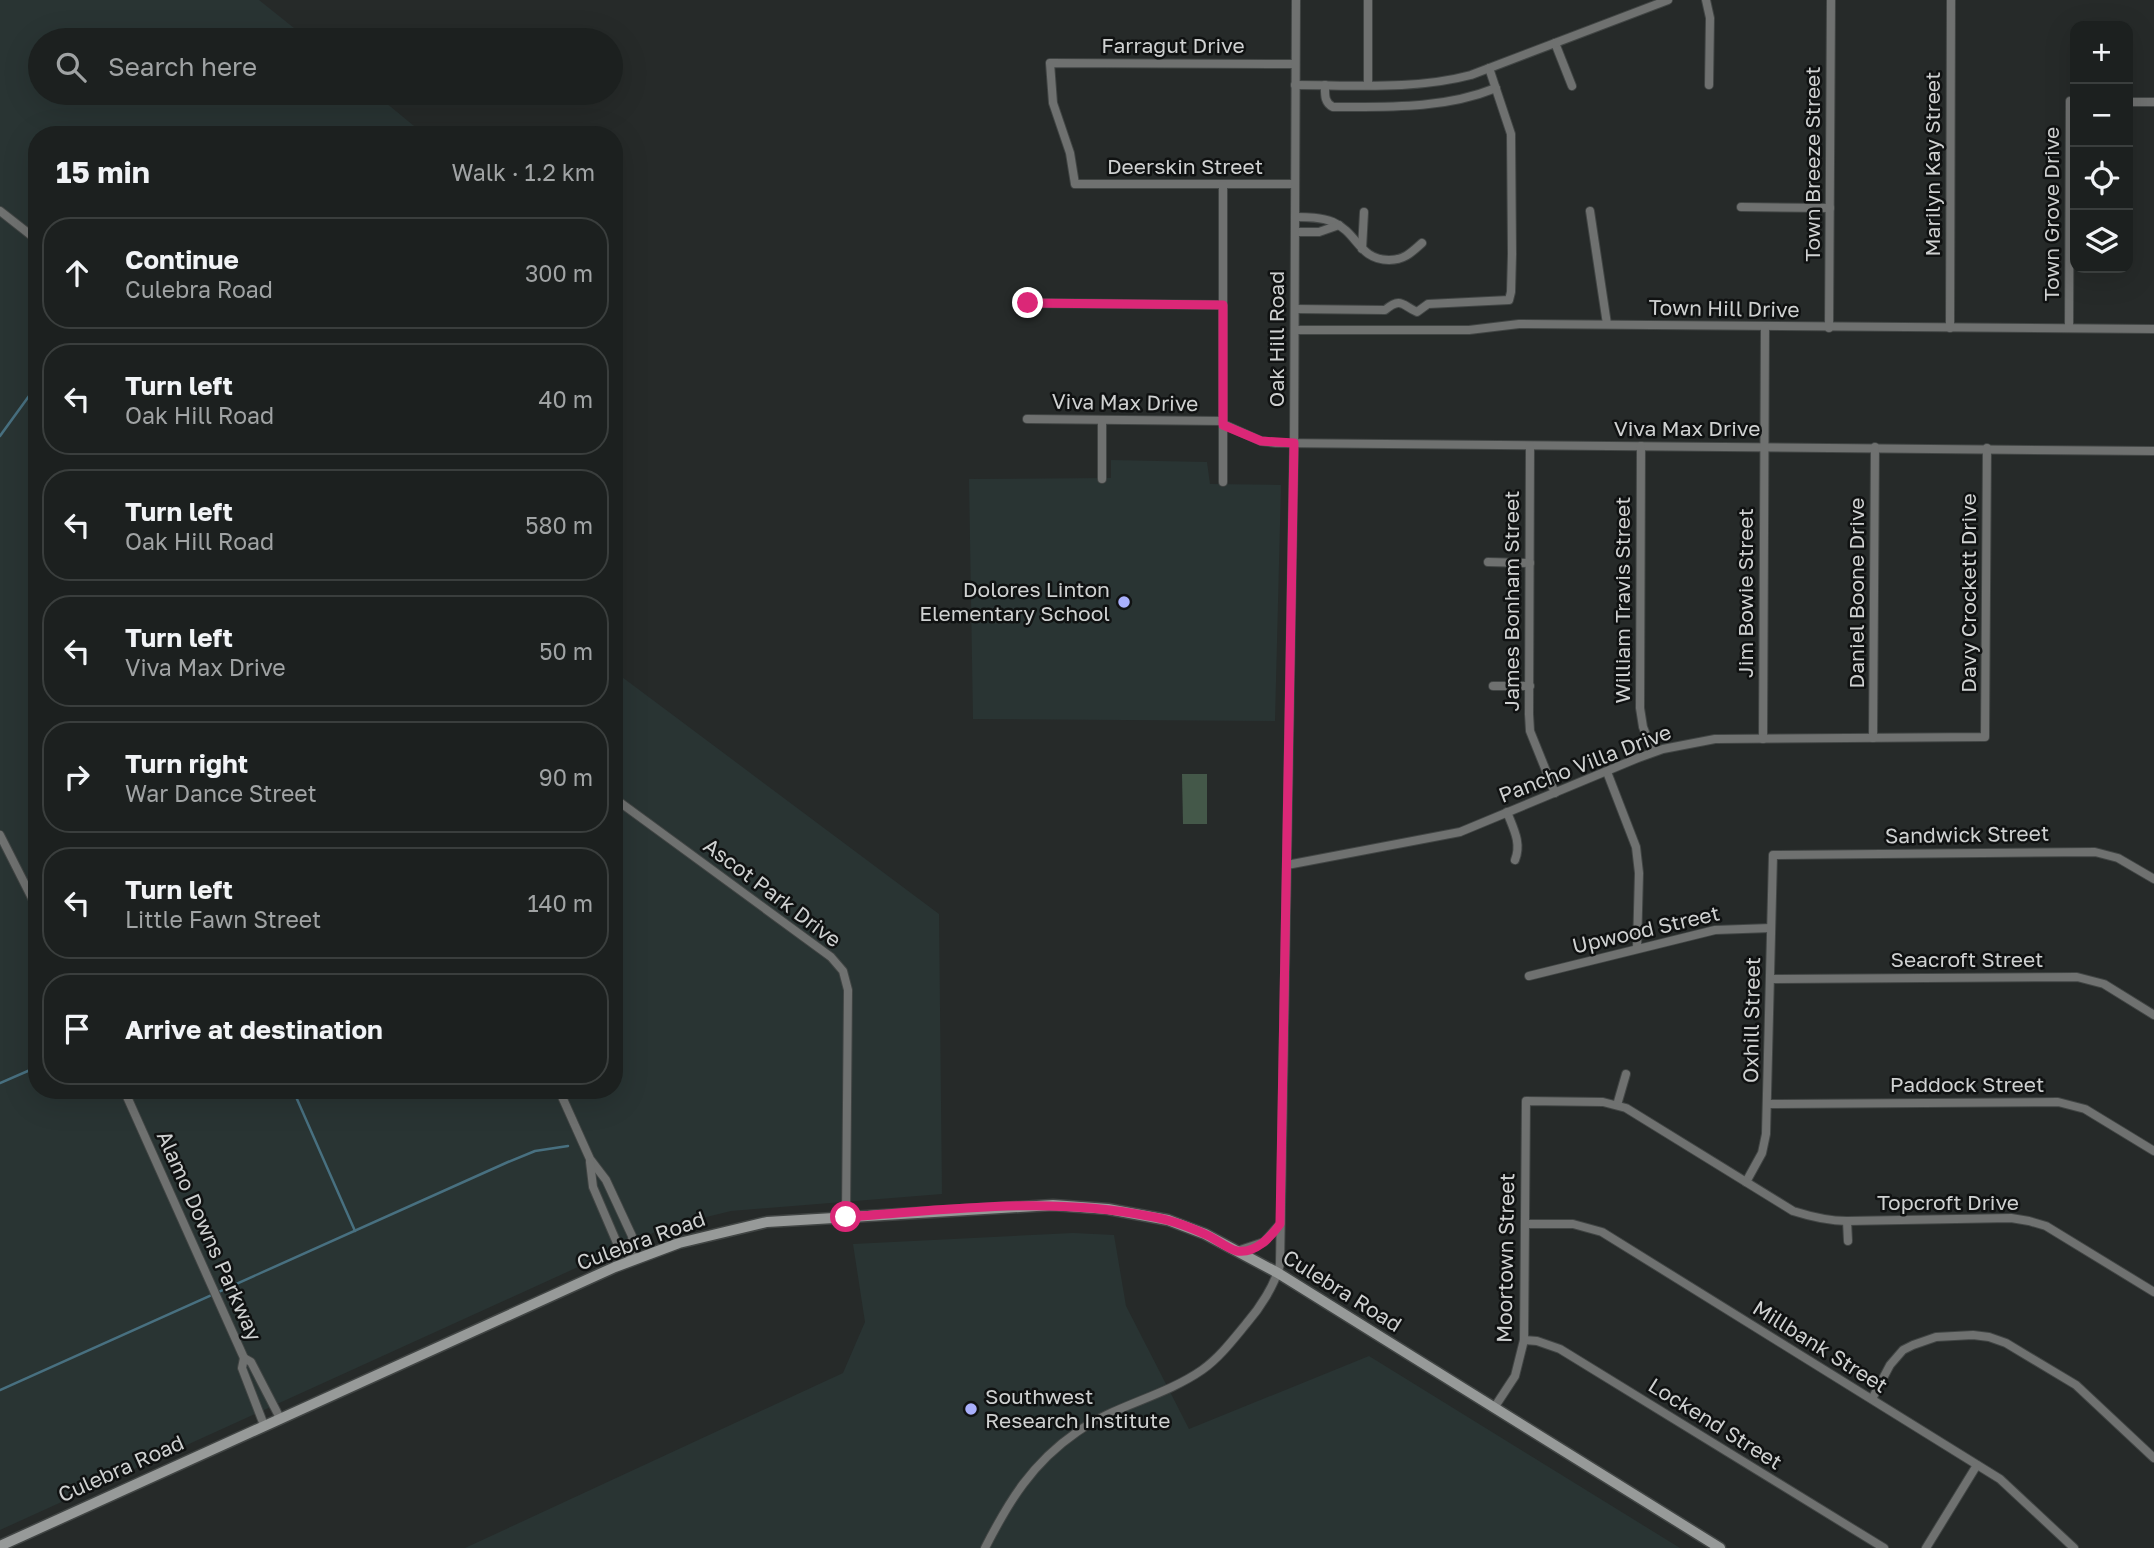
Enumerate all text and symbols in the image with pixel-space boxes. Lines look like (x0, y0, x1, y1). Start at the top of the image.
map controls (2070, 21, 2133, 273)
button: + (2070, 21, 2133, 84)
search box (28, 28, 623, 105)
street label: Farragut Drive (1101, 32, 1245, 58)
icon: search (52, 48, 90, 86)
text: Search here (108, 51, 257, 82)
street label: Town Breeze Street (1799, 66, 1825, 262)
street label: Marilyn Kay Street (1919, 72, 1945, 256)
button: − (2070, 84, 2133, 147)
street label: Town Grove Drive (2038, 127, 2064, 301)
button: locate (2070, 147, 2133, 210)
street label: Deerskin Street (1107, 153, 1263, 179)
text: 15 min (56, 154, 150, 190)
text: Walk · 1.2 km (452, 158, 595, 186)
button: layers (2070, 210, 2133, 273)
text: Continue (125, 244, 239, 275)
icon: ahead (58, 254, 96, 292)
text: 300 m (525, 259, 593, 287)
street label: Oak Hill Road (1263, 271, 1289, 407)
text: Culebra Road (125, 275, 273, 303)
route end (1012, 287, 1043, 318)
street label: Town Hill Drive (1648, 294, 1800, 322)
text: Turn left (125, 370, 233, 401)
icon: left (58, 380, 96, 418)
text: 40 m (539, 385, 593, 413)
street label: Viva Max Drive (1051, 388, 1199, 416)
text: Oak Hill Road (125, 401, 274, 429)
street label: Viva Max Drive (1614, 415, 1760, 441)
street label: James Bonham Street (1498, 490, 1524, 712)
street label: Davy Crockett Drive (1955, 493, 1981, 693)
text: Turn left (125, 496, 233, 527)
street label: William Travis Street (1609, 496, 1635, 704)
street label: Daniel Boone Drive (1843, 498, 1869, 688)
icon: left (58, 506, 96, 544)
street label: Jim Bowie Street (1732, 508, 1758, 678)
text: 580 m (525, 511, 593, 539)
text: Oak Hill Road (125, 527, 274, 555)
place label: Dolores Linton Elementary School (919, 576, 1110, 626)
marker: Dolores Linton Elementary School (1116, 594, 1132, 610)
text: Turn left (125, 622, 233, 653)
icon: left (58, 632, 96, 670)
text: 50 m (539, 637, 593, 665)
text: Viva Max Drive (125, 653, 286, 681)
street label: Pancho Villa Drive (1495, 718, 1675, 808)
text: Turn right (125, 748, 248, 779)
icon: right (58, 758, 96, 796)
text: 90 m (539, 763, 593, 791)
text: War Dance Street (125, 779, 317, 807)
street label: Sandwick Street (1885, 820, 2049, 848)
street label: Ascot Park Drive (699, 832, 847, 952)
text: Turn left (125, 874, 233, 905)
icon: left (58, 884, 96, 922)
text: 140 m (527, 889, 593, 917)
street label: Upwood Street (1570, 899, 1722, 959)
text: Little Fawn Street (125, 905, 321, 933)
street label: Seacroft Street (1891, 946, 2043, 972)
street label: Oxhill Street (1737, 957, 1765, 1083)
icon: arrive (58, 1010, 96, 1048)
text: Arrive at destination (125, 1014, 383, 1045)
street label: Paddock Street (1890, 1071, 2044, 1097)
street label: Alamo Downs Parkway (152, 1126, 268, 1345)
street label: Moortown Street (1491, 1173, 1519, 1343)
street label: Topcroft Drive (1877, 1189, 2019, 1215)
route start (830, 1201, 861, 1232)
street label: Culebra Road (573, 1205, 709, 1275)
street label: Culebra Road (1278, 1243, 1407, 1337)
street label: Millbank Street (1748, 1294, 1893, 1398)
street label: Lockend Street (1644, 1372, 1787, 1475)
place label: Southwest Research Institute (985, 1383, 1170, 1433)
marker: Southwest Research Institute (963, 1401, 979, 1417)
street label: Culebra Road (54, 1429, 188, 1507)

